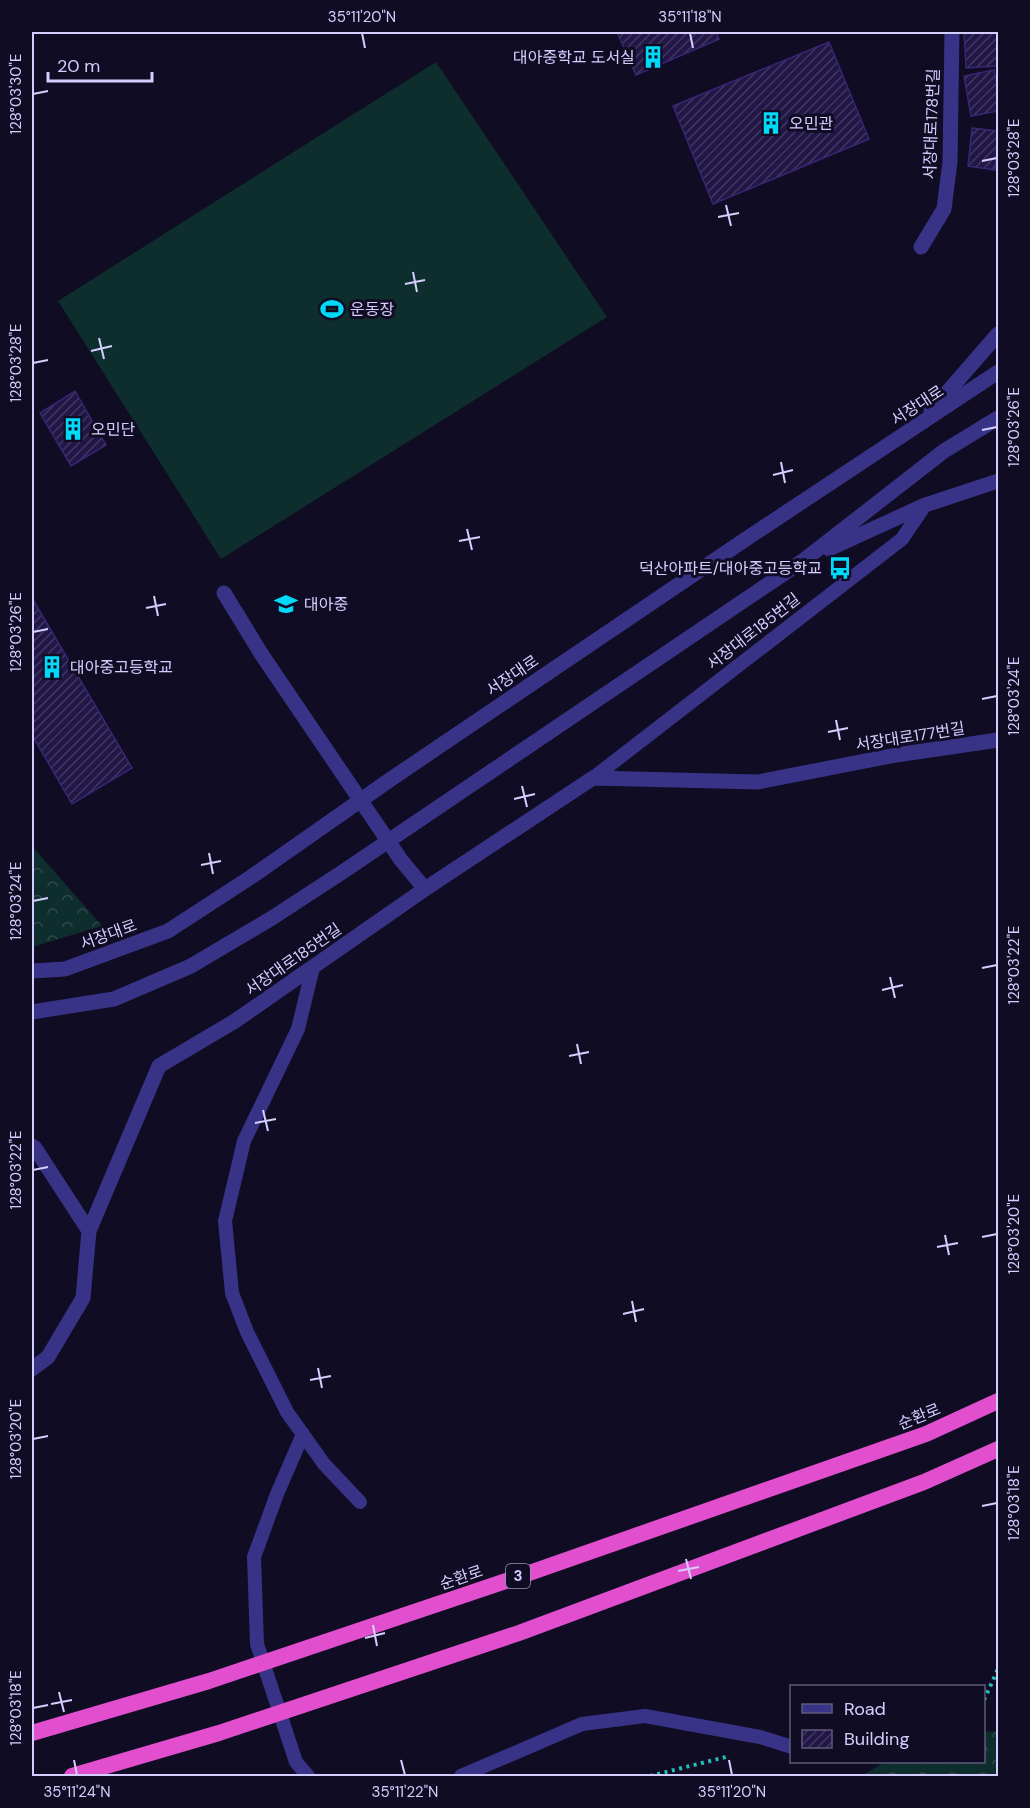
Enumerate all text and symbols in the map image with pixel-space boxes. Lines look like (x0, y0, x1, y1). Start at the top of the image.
text: 35°11'20"N (328, 7, 396, 27)
text: 35°11'18"N (658, 7, 722, 27)
building icon: 대아중학교 도서실 (640, 44, 666, 70)
scale bar (48, 45, 152, 83)
place label: 대아중학교 도서실 (513, 47, 635, 68)
text: 128°03'30"E (6, 54, 26, 134)
text: 20 m (57, 54, 100, 78)
street label: 서장대로178번길 (919, 68, 944, 180)
building icon: 오민관 (758, 110, 784, 136)
place label: 오민관 (789, 113, 833, 134)
text: 128°03'28"E (1004, 118, 1024, 198)
sports icon: 운동장 (319, 296, 345, 322)
place label: 운동장 (350, 299, 394, 320)
text: 128°03'28"E (6, 323, 26, 403)
street label: 서장대로 (887, 380, 948, 430)
text: 128°03'26"E (1004, 387, 1024, 467)
building icon: 오민단 (60, 416, 86, 442)
place label: 오민단 (91, 419, 135, 440)
bus stop icon: 덕산아파트/대아중고등학교 (827, 555, 853, 581)
place label: 덕산아파트/대아중고등학교 (639, 558, 822, 579)
street label: 서장대로185번길 (702, 588, 804, 674)
school or university icon: 대아중 (273, 591, 299, 617)
text: 128°03'26"E (6, 592, 26, 672)
place label: 대아중 (304, 594, 348, 615)
street label: 서장대로 (482, 650, 543, 701)
building icon: 대아중고등학교 (39, 654, 65, 680)
text: 128°03'24"E (1004, 656, 1024, 736)
place label: 대아중고등학교 (70, 657, 173, 678)
street label: 서장대로177번길 (854, 717, 966, 756)
text: 128°03'24"E (6, 861, 26, 941)
street label: 서장대로 (77, 914, 140, 954)
street label: 서장대로185번길 (241, 918, 346, 1000)
text: 128°03'22"E (1004, 926, 1024, 1004)
text: 128°03'22"E (6, 1131, 26, 1209)
text: 128°03'20"E (1004, 1194, 1024, 1274)
street label: 순환로 (895, 1398, 944, 1434)
text: 128°03'20"E (6, 1399, 26, 1479)
text: 128°03'18"E (1004, 1465, 1024, 1541)
street label: 순환로 (437, 1560, 486, 1595)
road number: 3 (506, 1564, 530, 1588)
text: 128°03'18"E (6, 1670, 26, 1746)
legend (790, 1685, 985, 1763)
text: Road (844, 1697, 886, 1721)
text: Building (844, 1727, 909, 1751)
text: 35°11'24"N (43, 1782, 111, 1802)
text: 35°11'22"N (372, 1782, 438, 1802)
text: 35°11'20"N (698, 1782, 766, 1802)

